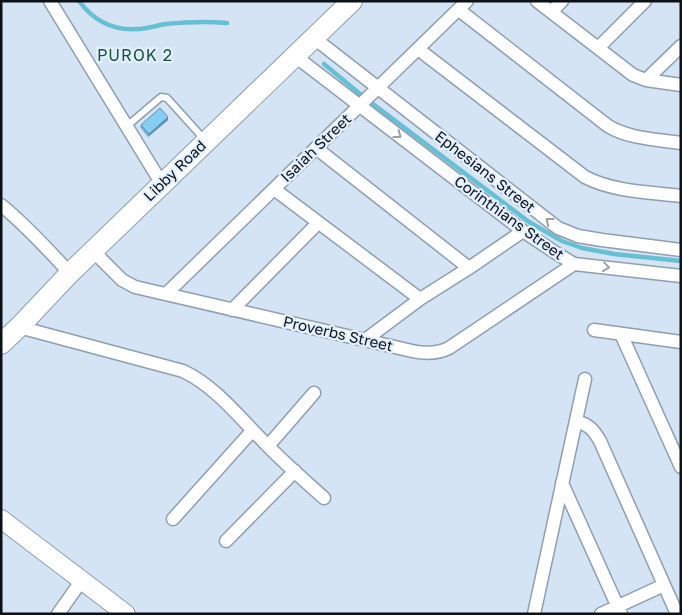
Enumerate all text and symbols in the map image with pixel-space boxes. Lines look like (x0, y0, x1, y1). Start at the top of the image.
district label: PUROK 2 (97, 45, 173, 65)
street label: Isaiah Street (276, 109, 354, 185)
street label: Ephesians Street (432, 127, 539, 216)
one-way arrow (392, 130, 401, 138)
street label: Libby Road (139, 136, 209, 204)
street label: Corinthians Street (451, 171, 568, 263)
one-way arrow (546, 219, 555, 227)
one-way arrow (602, 261, 610, 272)
street label: Proverbs Street (282, 312, 395, 354)

